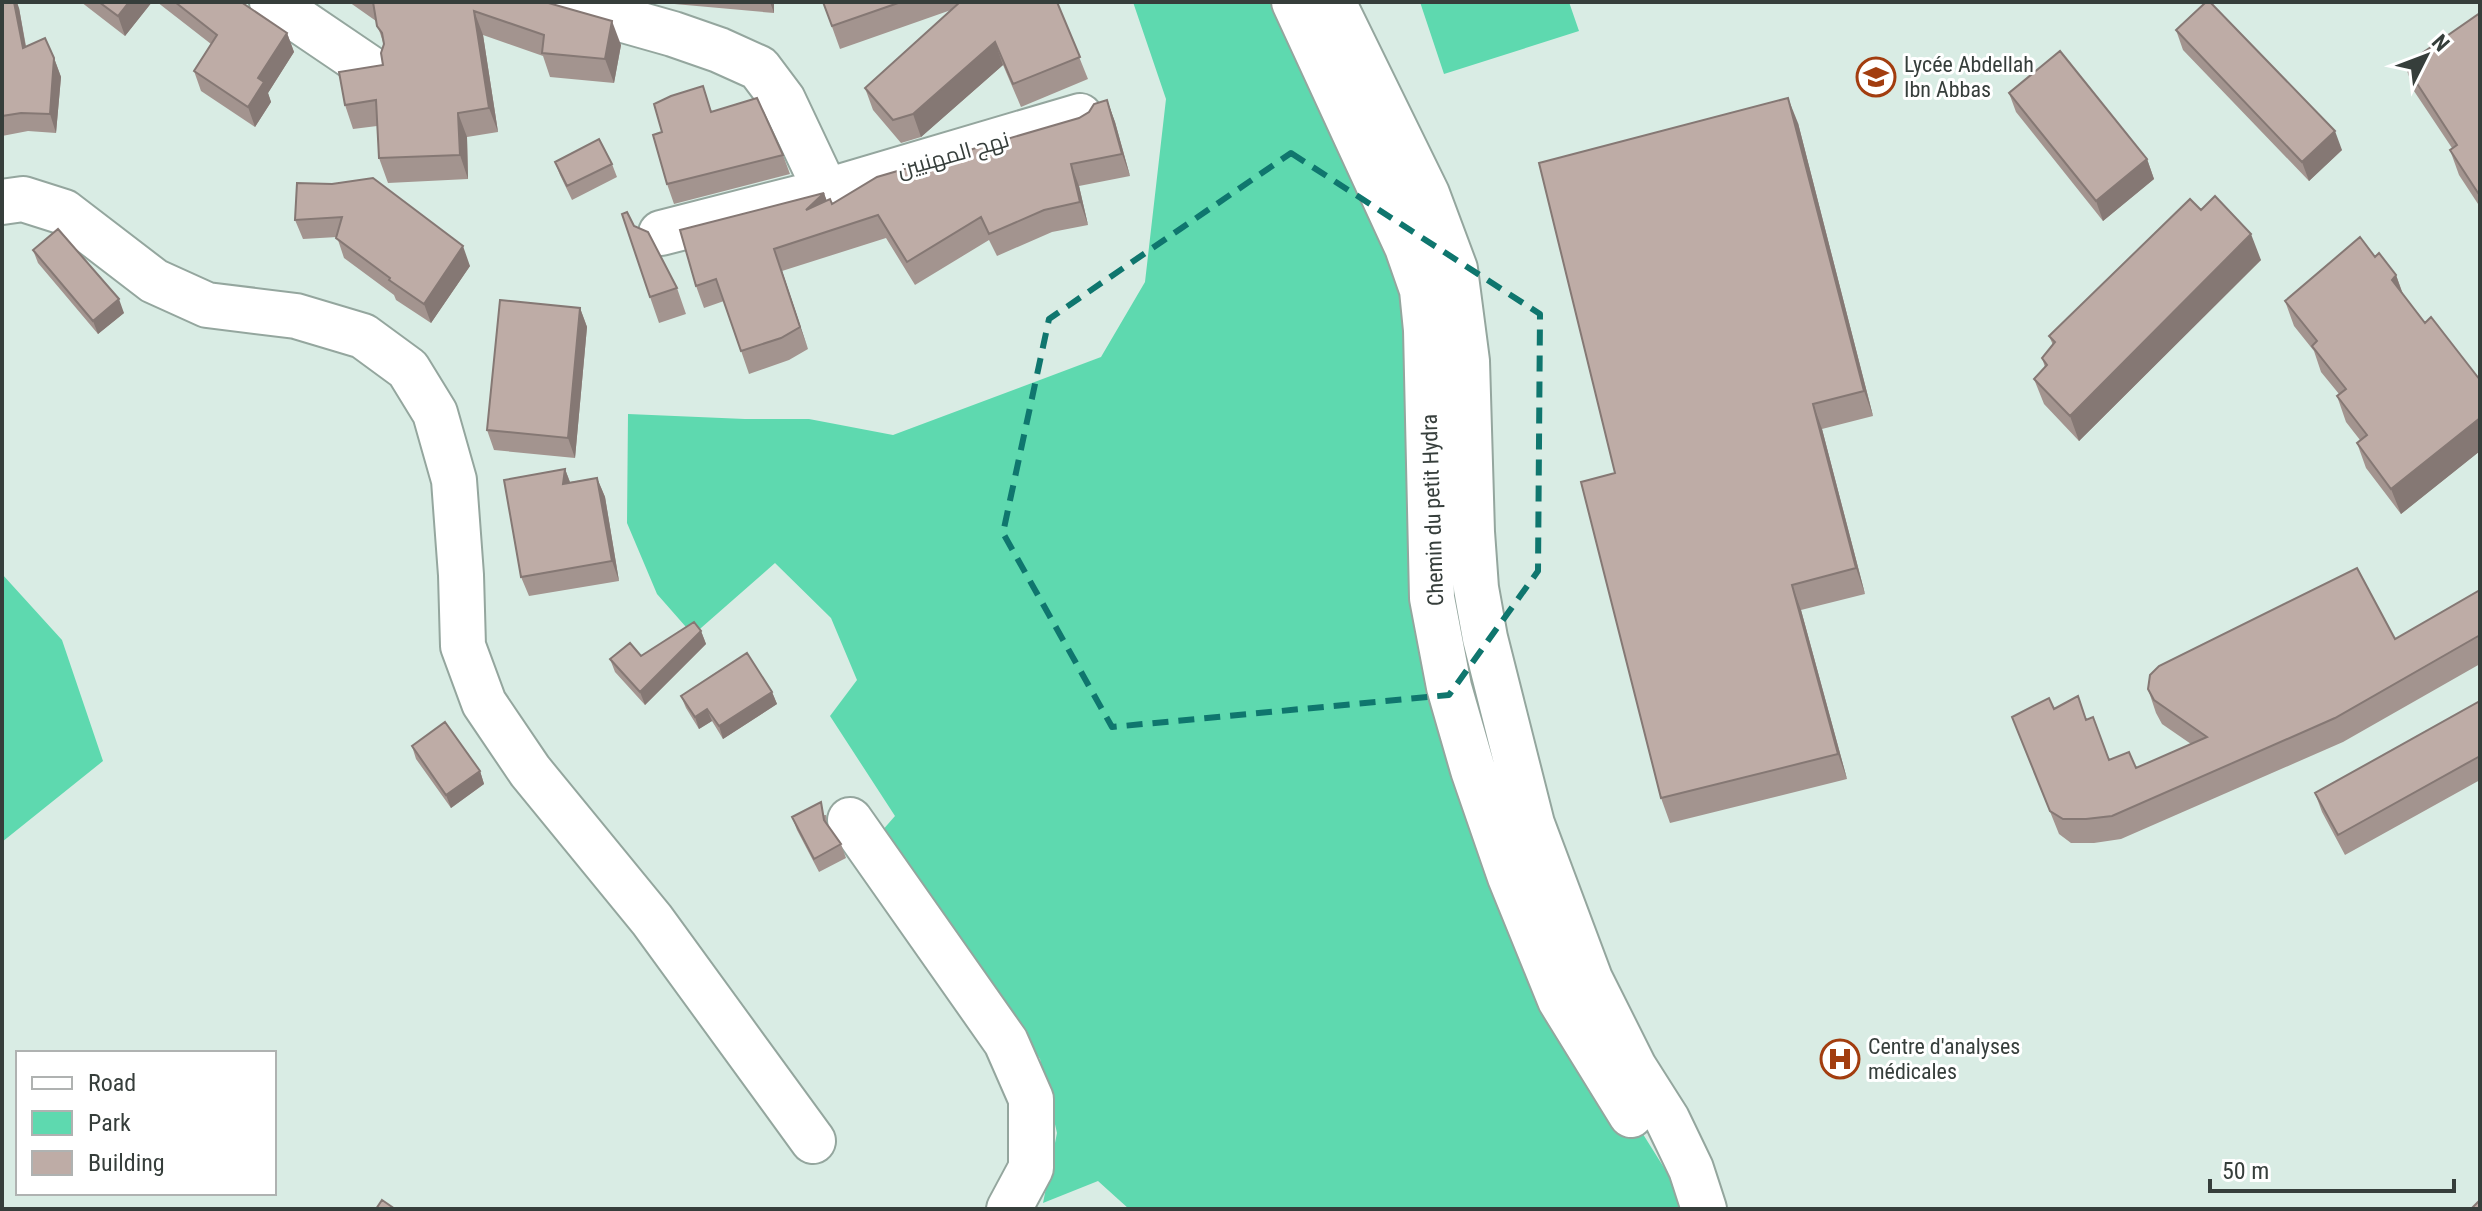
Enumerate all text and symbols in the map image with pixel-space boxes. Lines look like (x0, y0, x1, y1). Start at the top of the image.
north arrow (2386, 16, 2466, 96)
text: N (2427, 30, 2454, 56)
place label: Lycée Abdellah Ibn Abbas (1904, 52, 2034, 102)
school or university icon: Lycée Abdellah Ibn Abbas (1855, 56, 1897, 98)
street label: نهج المهنيين (894, 127, 1013, 184)
street label: Chemin du petit Hydra (1417, 414, 1448, 606)
place label: Centre d'analyses médicales (1868, 1034, 2020, 1084)
hospital icon: Centre d'analyses médicales (1819, 1038, 1861, 1080)
legend (16, 1051, 276, 1195)
text: Road (88, 1069, 136, 1097)
text: Park (88, 1109, 131, 1137)
scale bar (2210, 1143, 2454, 1193)
text: Building (88, 1149, 165, 1177)
text: 50 m (2222, 1157, 2269, 1185)

